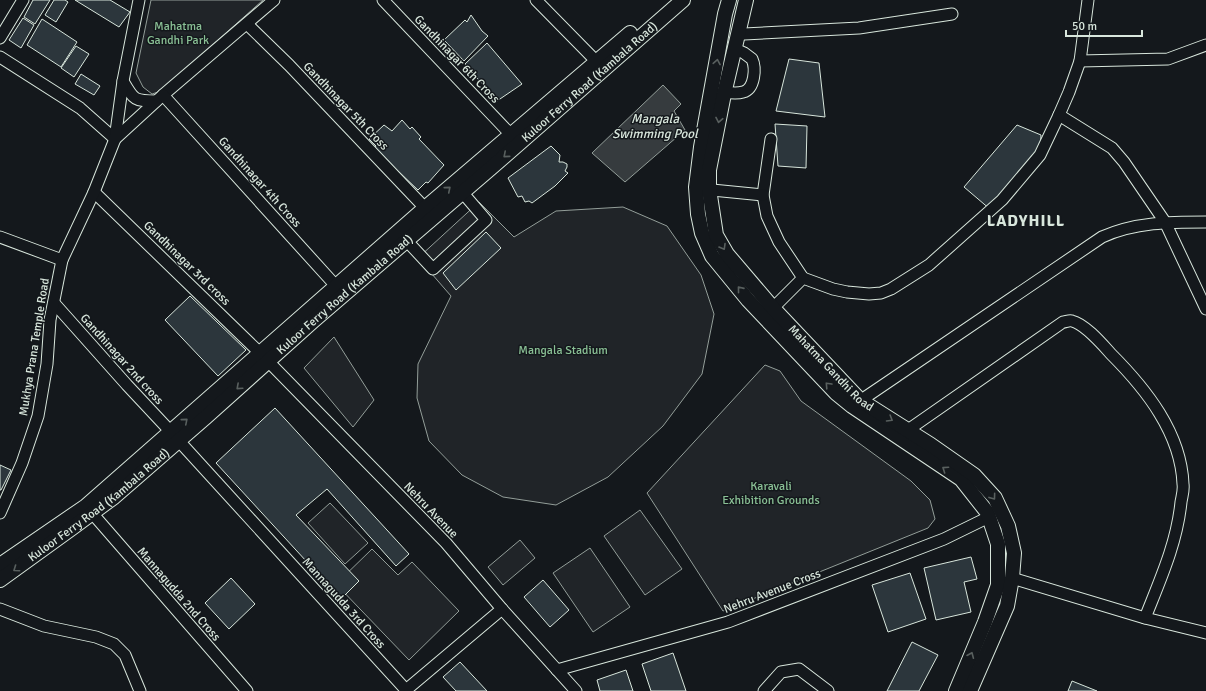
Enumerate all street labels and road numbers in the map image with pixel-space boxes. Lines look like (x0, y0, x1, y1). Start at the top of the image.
street label: Gandhinagar 6th Cross (411, 12, 503, 106)
street label: Kuloor Ferry Road (Kambala Road) (519, 19, 661, 146)
street label: Gandhinagar 5th Cross (300, 59, 392, 153)
street label: Gandhinagar 4th Cross (215, 134, 304, 231)
street label: Gandhinagar 3rd cross (140, 218, 233, 309)
street label: Kuloor Ferry Road (Kambala Road) (274, 232, 416, 358)
street label: Mukhya Prana Temple Road (16, 277, 53, 417)
street label: Gandhinagar 2nd cross (77, 311, 166, 408)
street label: Mahatma Gandhi Road (785, 322, 876, 415)
street label: Kuloor Ferry Road (Kambala Road) (25, 445, 173, 565)
street label: Nehru Avenue (400, 479, 461, 541)
street label: Mannagudda 2nd Cross (134, 544, 223, 644)
street label: Mannagudda 3rd Cross (299, 555, 388, 652)
street label: Nehru Avenue Cross (722, 566, 823, 617)

